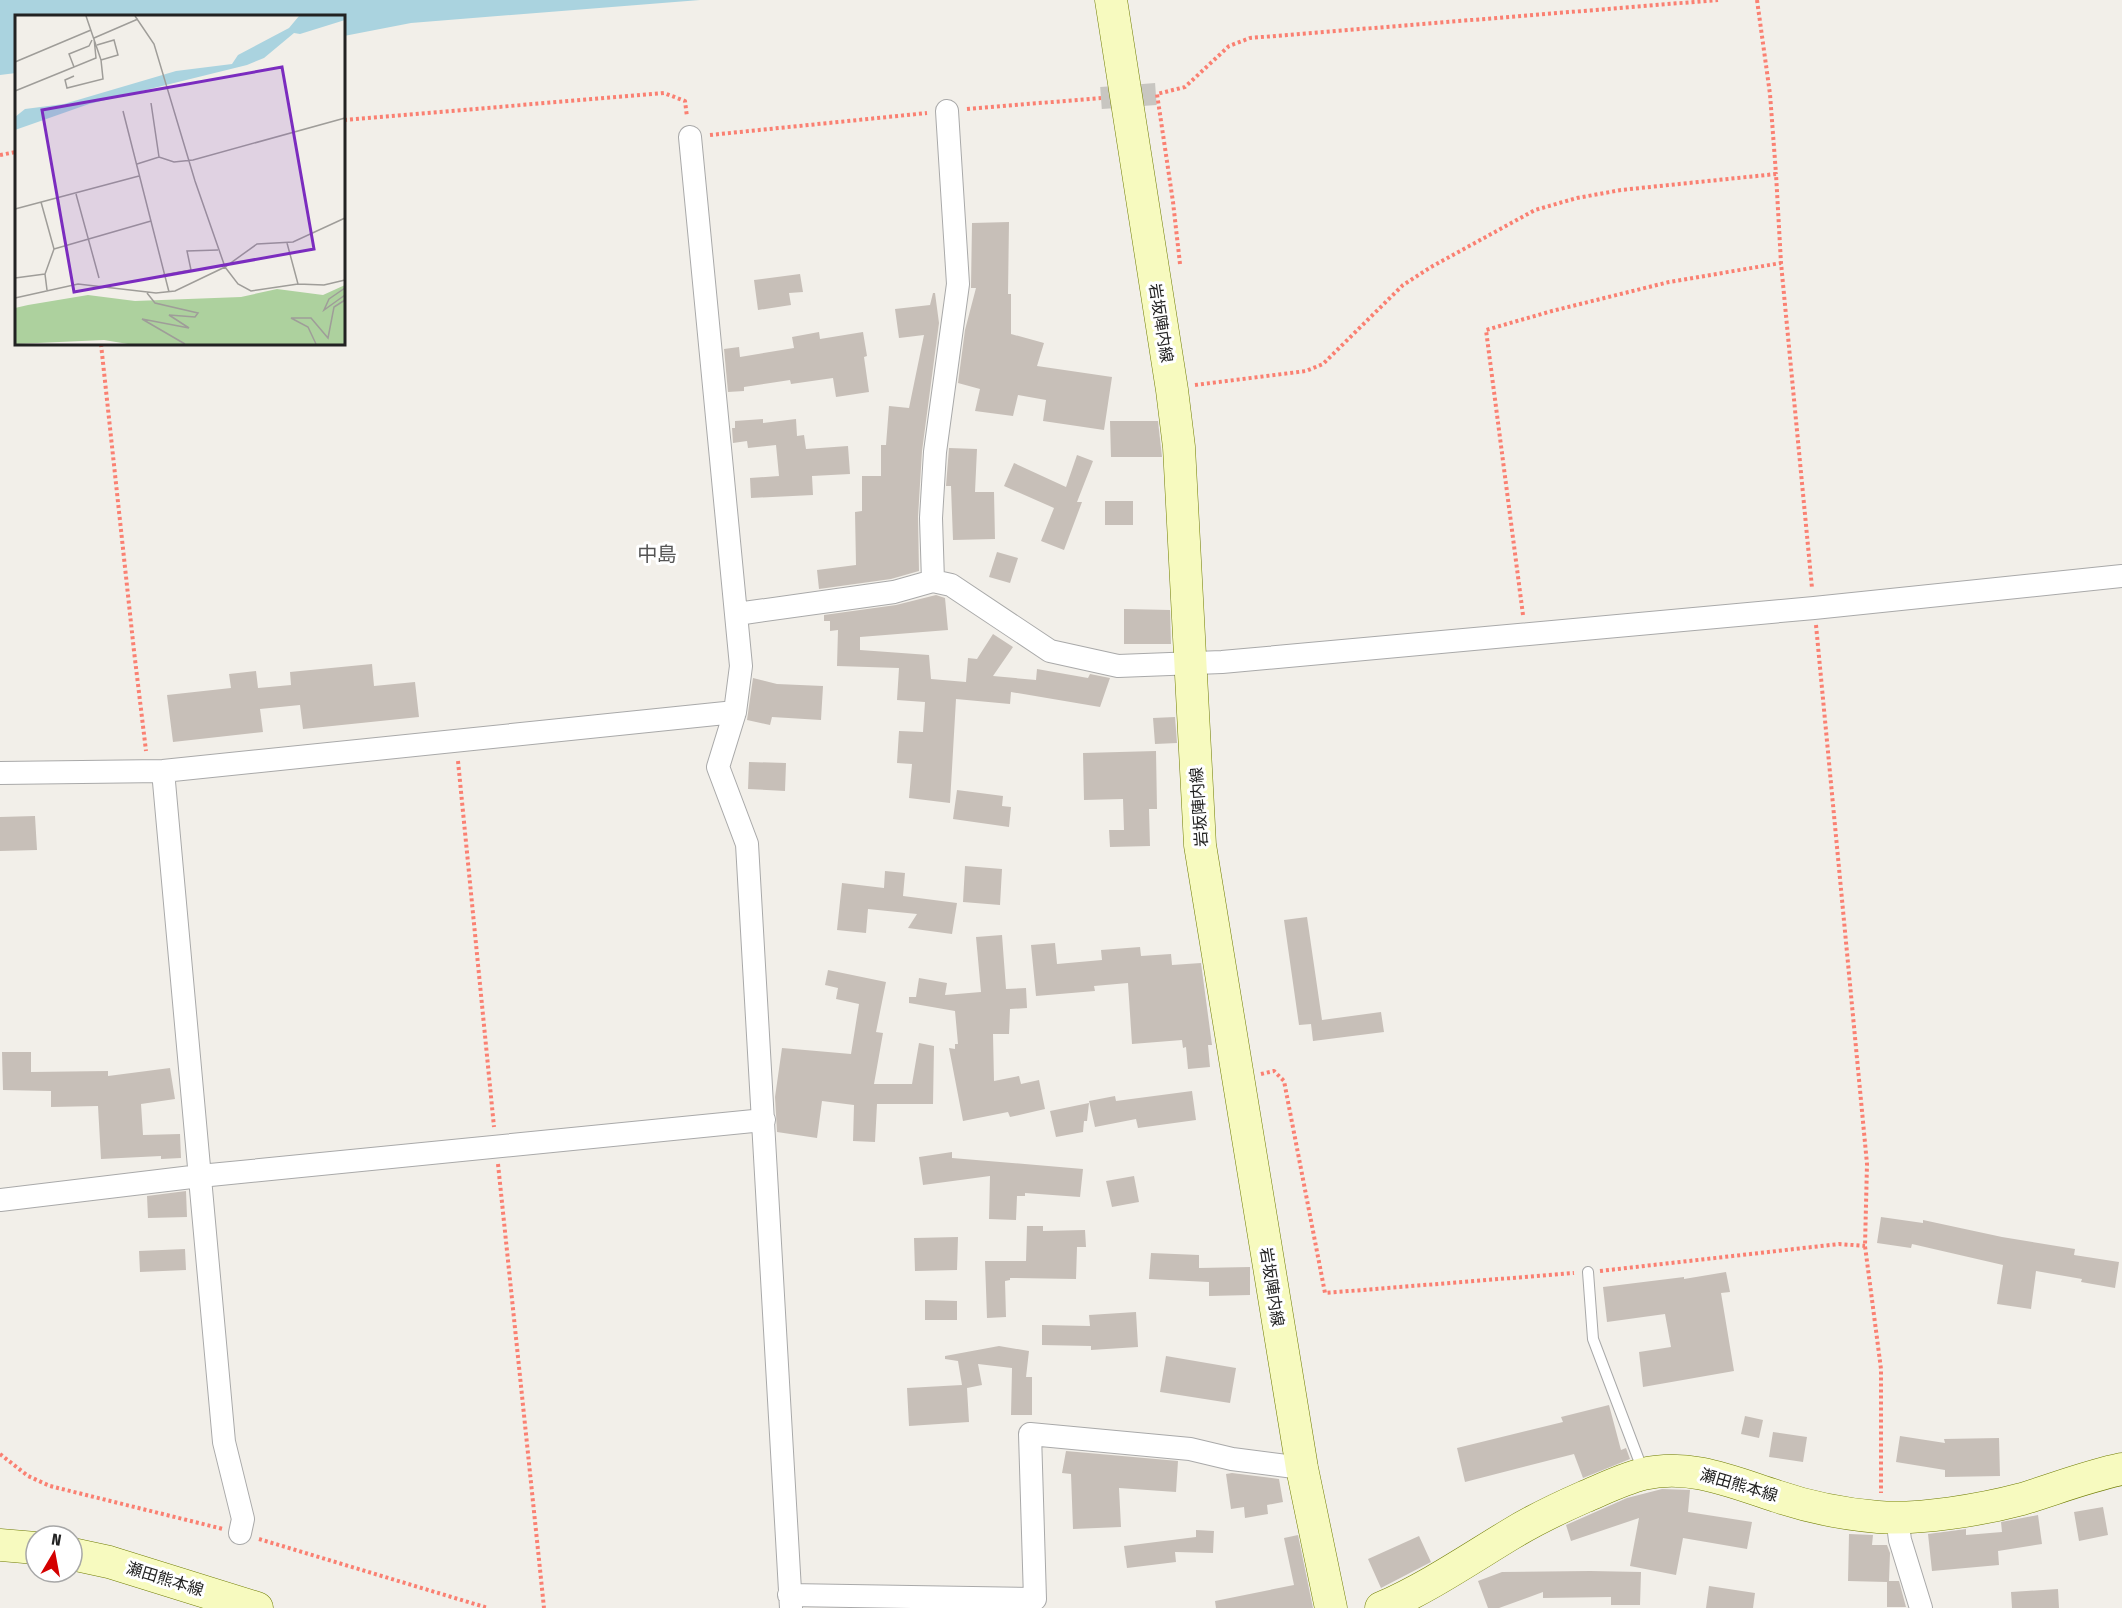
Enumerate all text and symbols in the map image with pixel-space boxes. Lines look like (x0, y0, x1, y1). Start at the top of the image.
inset map (15, 15, 345, 345)
street label: 岩坂陣内線 (1145, 282, 1177, 364)
district label: 中島 (637, 542, 677, 566)
street label: 岩坂陣内線 (1187, 766, 1211, 848)
street label: 岩坂陣内線 (1256, 1246, 1288, 1328)
street label: 瀬田熊本線 (1698, 1465, 1780, 1505)
north arrow (24, 1524, 84, 1584)
text: N (50, 1530, 63, 1550)
street label: 瀬田熊本線 (124, 1558, 206, 1600)

